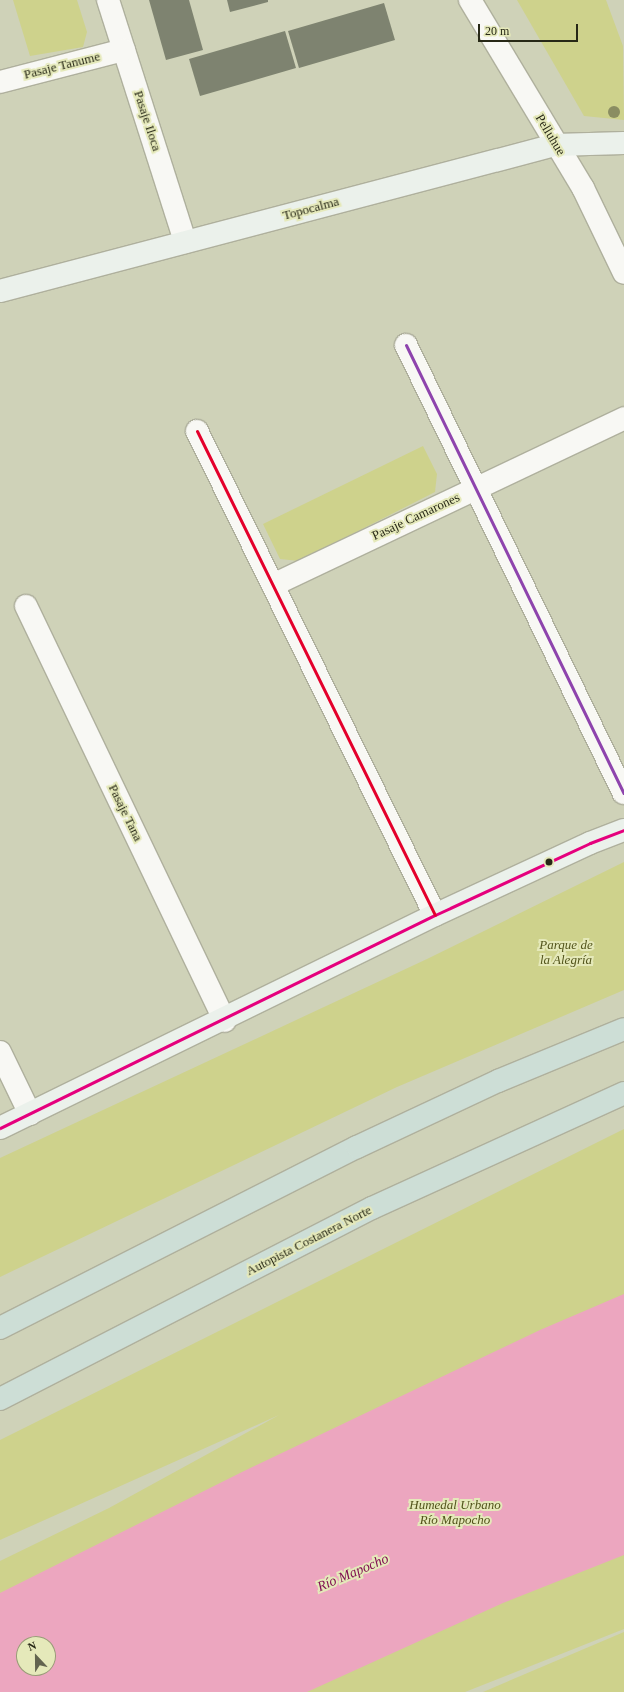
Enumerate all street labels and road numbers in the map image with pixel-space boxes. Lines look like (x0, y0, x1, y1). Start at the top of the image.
street label: Pasaje Tanume (22, 49, 102, 83)
street label: Pasaje Iloca (130, 89, 164, 153)
street label: Pelluhue (532, 111, 568, 159)
street label: Topocalma (281, 194, 341, 224)
street label: Pasaje Camarones (370, 490, 462, 544)
street label: Pasaje Tana (105, 782, 145, 844)
street label: Autopista Costanera Norte (244, 1203, 374, 1279)

